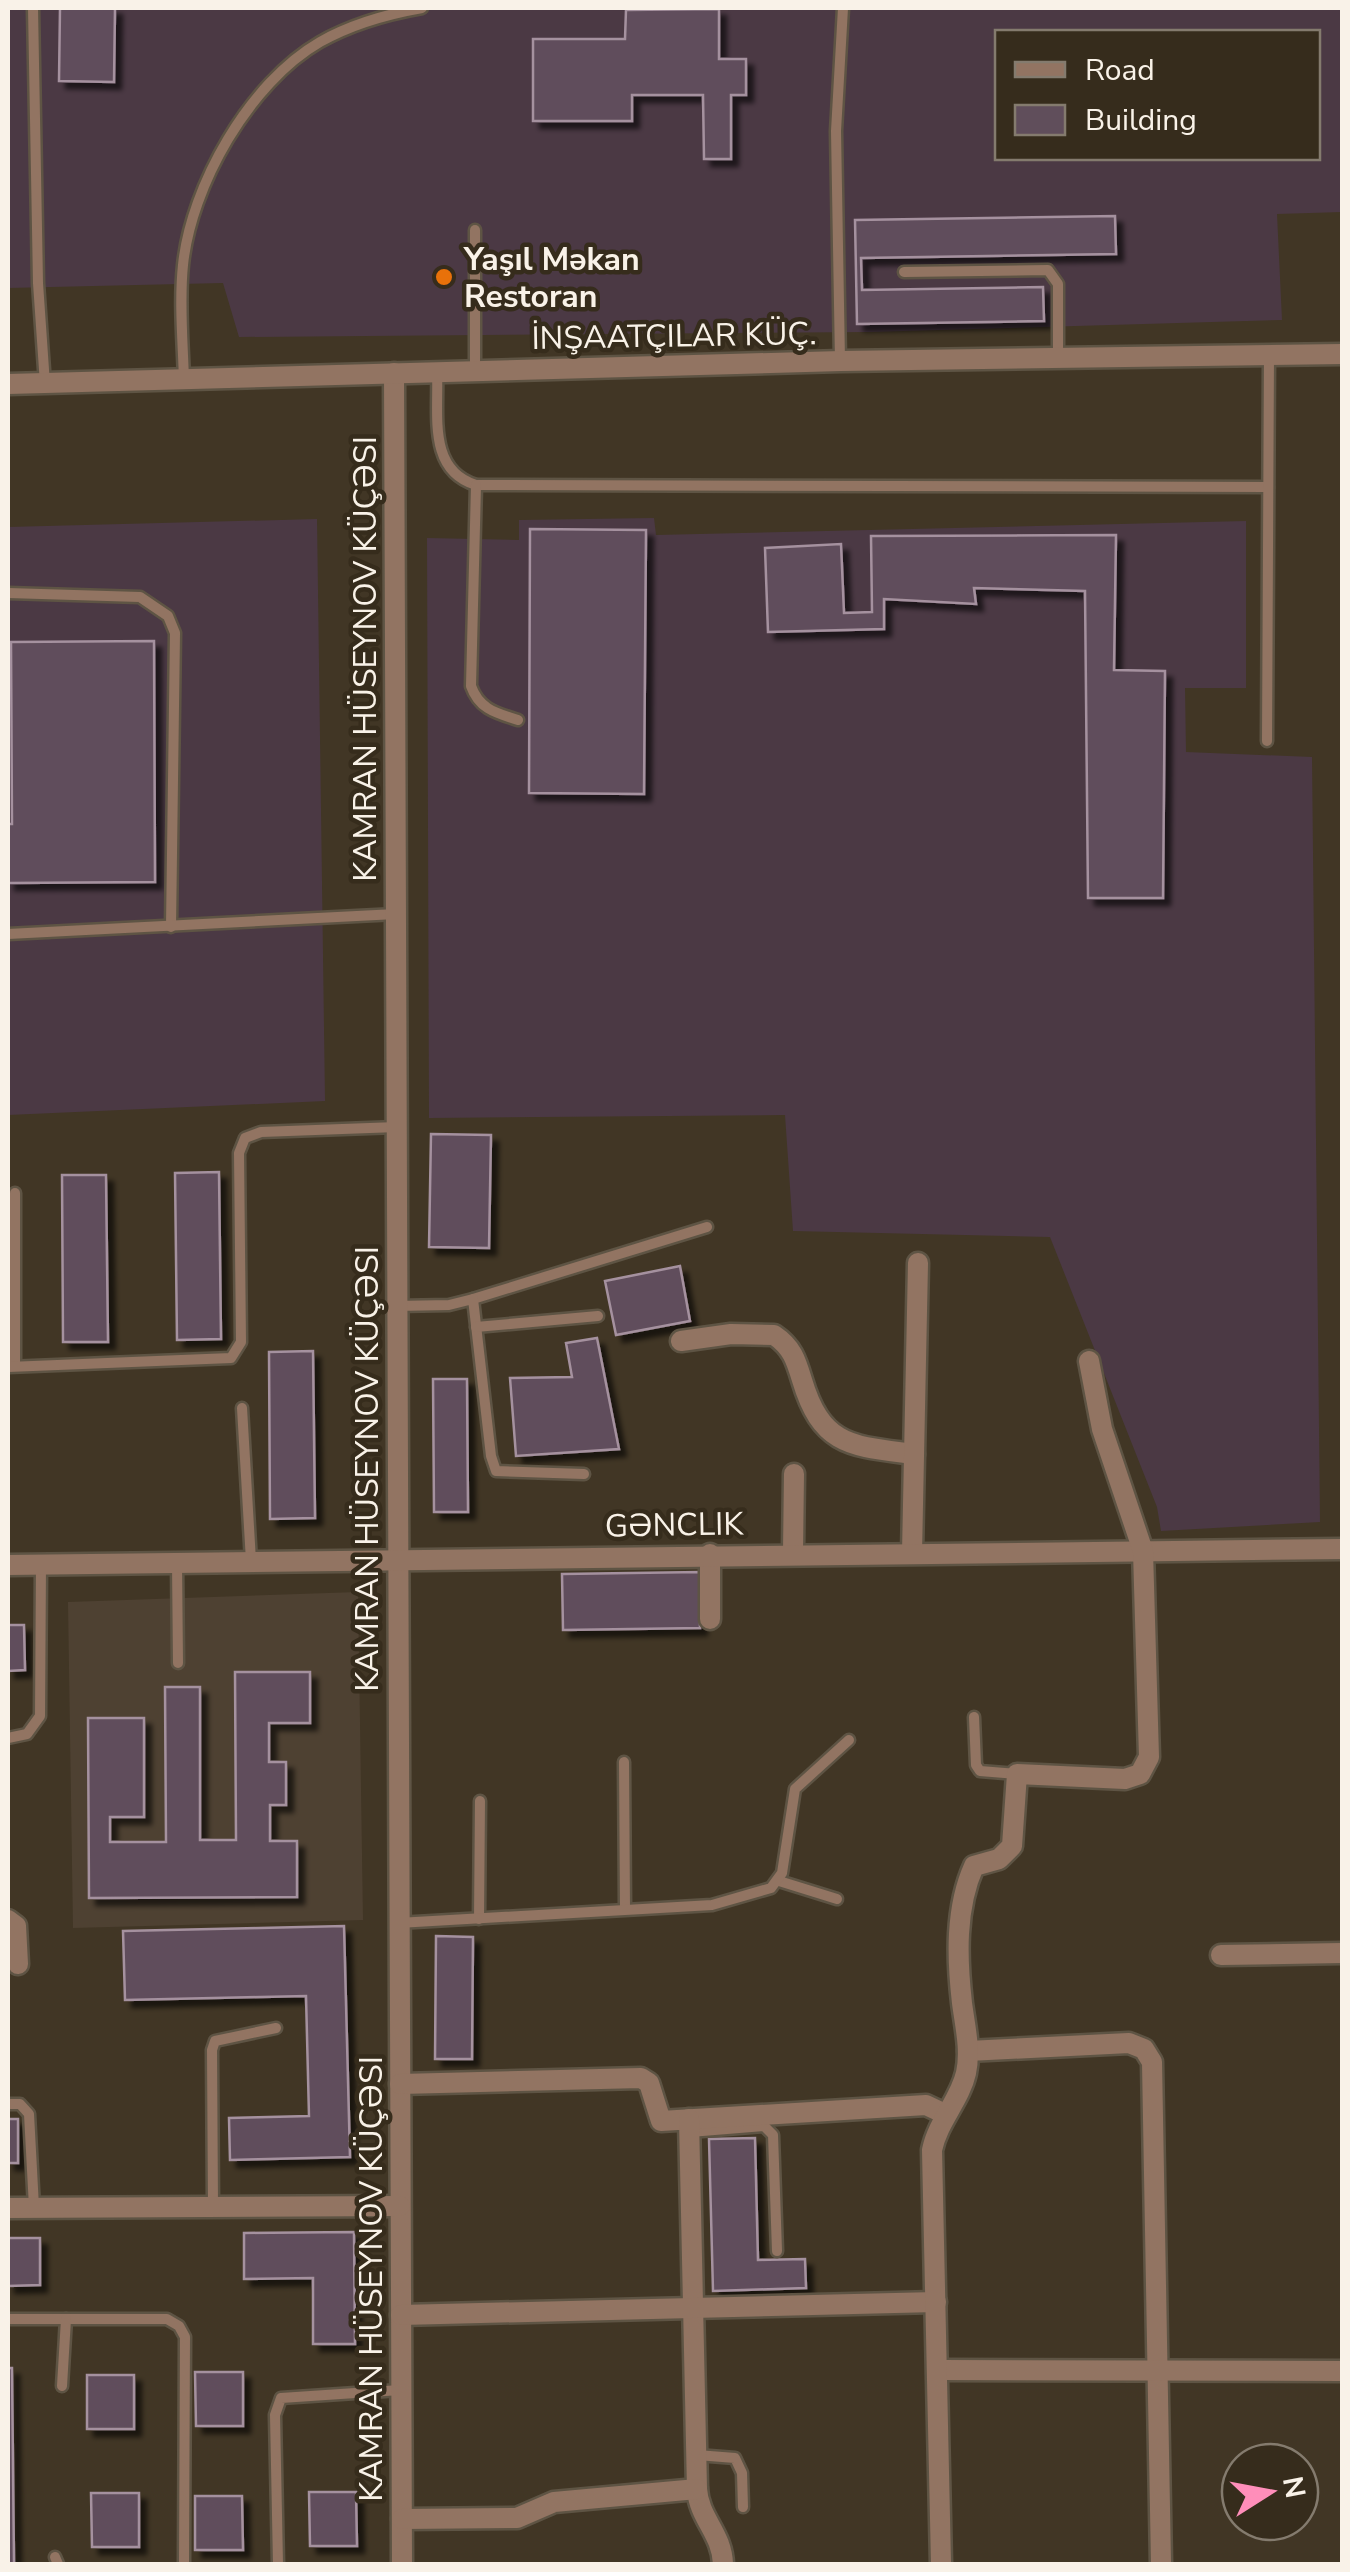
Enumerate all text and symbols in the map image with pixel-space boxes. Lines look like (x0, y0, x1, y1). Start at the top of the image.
legend (995, 30, 1320, 160)
text: Road (1085, 50, 1155, 91)
text: Building (1085, 100, 1197, 141)
place label: Yaşıl Məkan Restoran (463, 238, 640, 318)
marker: Yaşıl Məkan Restoran (433, 266, 455, 288)
street label: İNŞAATÇILAR KÜÇ. (531, 312, 817, 360)
street label: KAMRAN HÜSEYNOV KÜÇƏSI (344, 436, 387, 882)
street label: KAMRAN HÜSEYNOV KÜÇƏSI (346, 1246, 389, 1692)
street label: GƏNCLIK (604, 1502, 745, 1548)
street label: KAMRAN HÜSEYNOV KÜÇƏSI (350, 2056, 393, 2502)
north arrow (1220, 2442, 1320, 2542)
text: N (1273, 2474, 1314, 2501)

